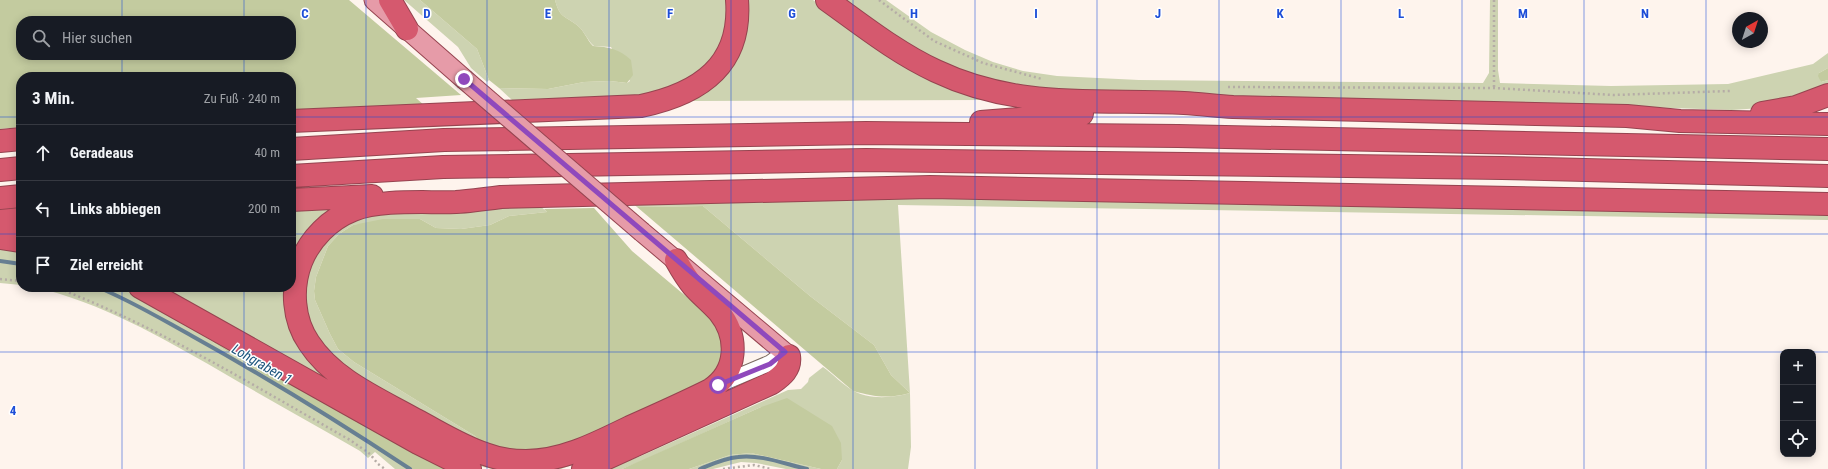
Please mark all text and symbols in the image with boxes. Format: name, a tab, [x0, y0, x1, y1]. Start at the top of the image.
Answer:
text: C	[301, 6, 309, 21]
text: D	[423, 6, 431, 21]
text: E	[545, 6, 552, 21]
text: F	[667, 6, 673, 21]
text: G	[788, 6, 796, 21]
text: H	[910, 6, 918, 21]
text: I	[1034, 6, 1038, 21]
text: J	[1155, 6, 1161, 21]
text: K	[1276, 6, 1284, 21]
text: L	[1398, 6, 1404, 21]
text: M	[1518, 6, 1528, 21]
text: N	[1641, 6, 1649, 21]
north arrow	[1732, 12, 1768, 48]
search box	[16, 16, 296, 60]
icon: search	[30, 27, 52, 49]
text: Hier suchen	[62, 29, 132, 47]
route end	[455, 70, 473, 88]
text: 3 Min.	[32, 88, 75, 108]
text: Zu Fuß · 240 m	[204, 91, 280, 106]
icon: ahead	[32, 142, 54, 164]
text: Geradeaus	[70, 144, 134, 162]
text: 40 m	[254, 145, 280, 160]
icon: left	[32, 198, 54, 220]
text: Links abbiegen	[70, 200, 161, 218]
text: 200 m	[248, 201, 280, 216]
icon: arrive	[32, 254, 54, 276]
text: Ziel erreicht	[70, 256, 143, 274]
water label: Lohgraben 1	[229, 340, 295, 388]
map controls	[1780, 349, 1816, 457]
button: +	[1780, 349, 1816, 385]
route start	[709, 376, 727, 394]
button: −	[1780, 385, 1816, 421]
text: 4	[10, 403, 17, 418]
button: locate	[1780, 421, 1816, 457]

